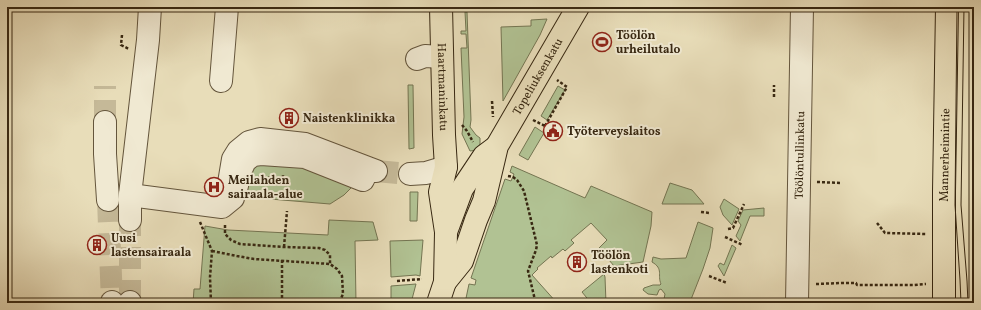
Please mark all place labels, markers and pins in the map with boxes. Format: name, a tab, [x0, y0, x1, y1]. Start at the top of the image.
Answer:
place label: Töölön urheilutalo	[616, 28, 681, 58]
sports icon: Töölön urheilutalo	[591, 31, 613, 53]
building icon: Naistenklinikka	[278, 107, 300, 129]
place label: Naistenklinikka	[303, 111, 396, 127]
public building icon: Työterveyslaitos	[542, 120, 564, 142]
place label: Työterveyslaitos	[567, 124, 661, 140]
place label: Meilahden sairaala-alue	[228, 173, 303, 203]
hospital icon: Meilahden sairaala-alue	[203, 176, 225, 198]
place label: Uusi lastensairaala	[111, 231, 192, 261]
building icon: Uusi lastensairaala	[86, 234, 108, 256]
place label: Töölön lastenkoti	[591, 248, 648, 278]
building icon: Töölön lastenkoti	[566, 251, 588, 273]

